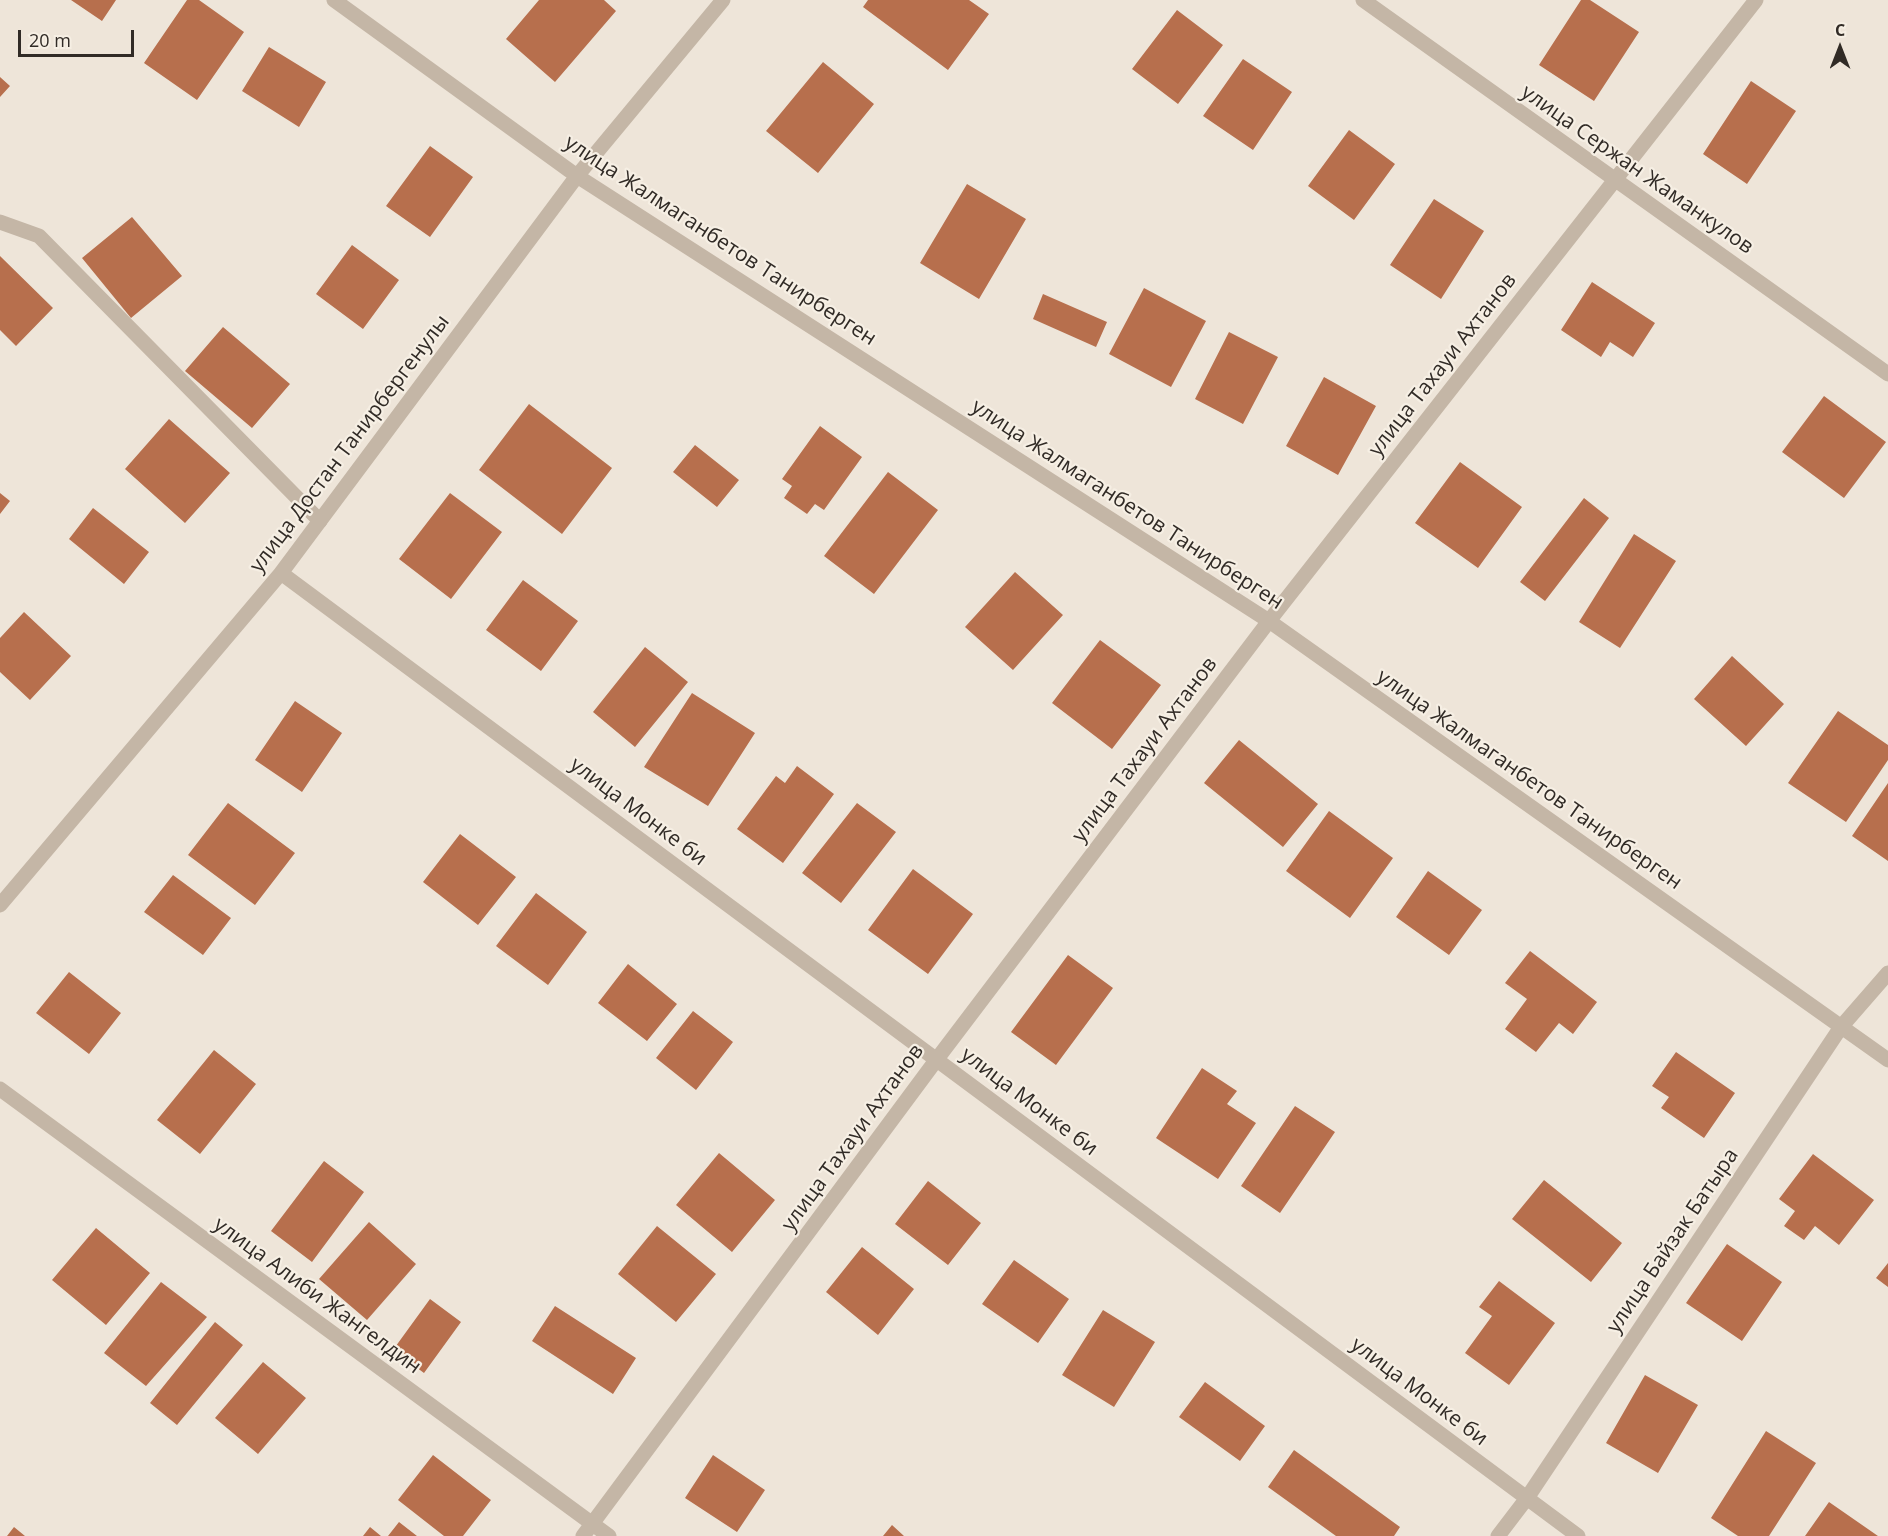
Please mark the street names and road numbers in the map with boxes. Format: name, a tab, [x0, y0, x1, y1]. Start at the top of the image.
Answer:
street label: улица Сержан Жаманкулов	[1516, 80, 1758, 260]
street label: улица Жалмаганбетов Танирберген	[559, 131, 881, 351]
street label: улица Тахауи Ахтанов	[1364, 269, 1522, 461]
street label: улица Достан Танирбергенулы	[245, 310, 455, 578]
street label: улица Жалмаганбетов Танирберген	[966, 395, 1288, 615]
street label: улица Тахауи Ахтанов	[1067, 652, 1223, 848]
street label: улица Жалмаганбетов Танирберген	[1372, 664, 1686, 896]
street label: улица Монке би	[565, 752, 711, 872]
street label: улица Тахауи Ахтанов	[777, 1040, 929, 1236]
street label: улица Монке би	[956, 1042, 1102, 1162]
street label: улица Байзак Батыра	[1602, 1144, 1744, 1338]
street label: улица Алиби Жангелдин	[208, 1212, 426, 1380]
street label: улица Монке би	[1346, 1332, 1492, 1452]

